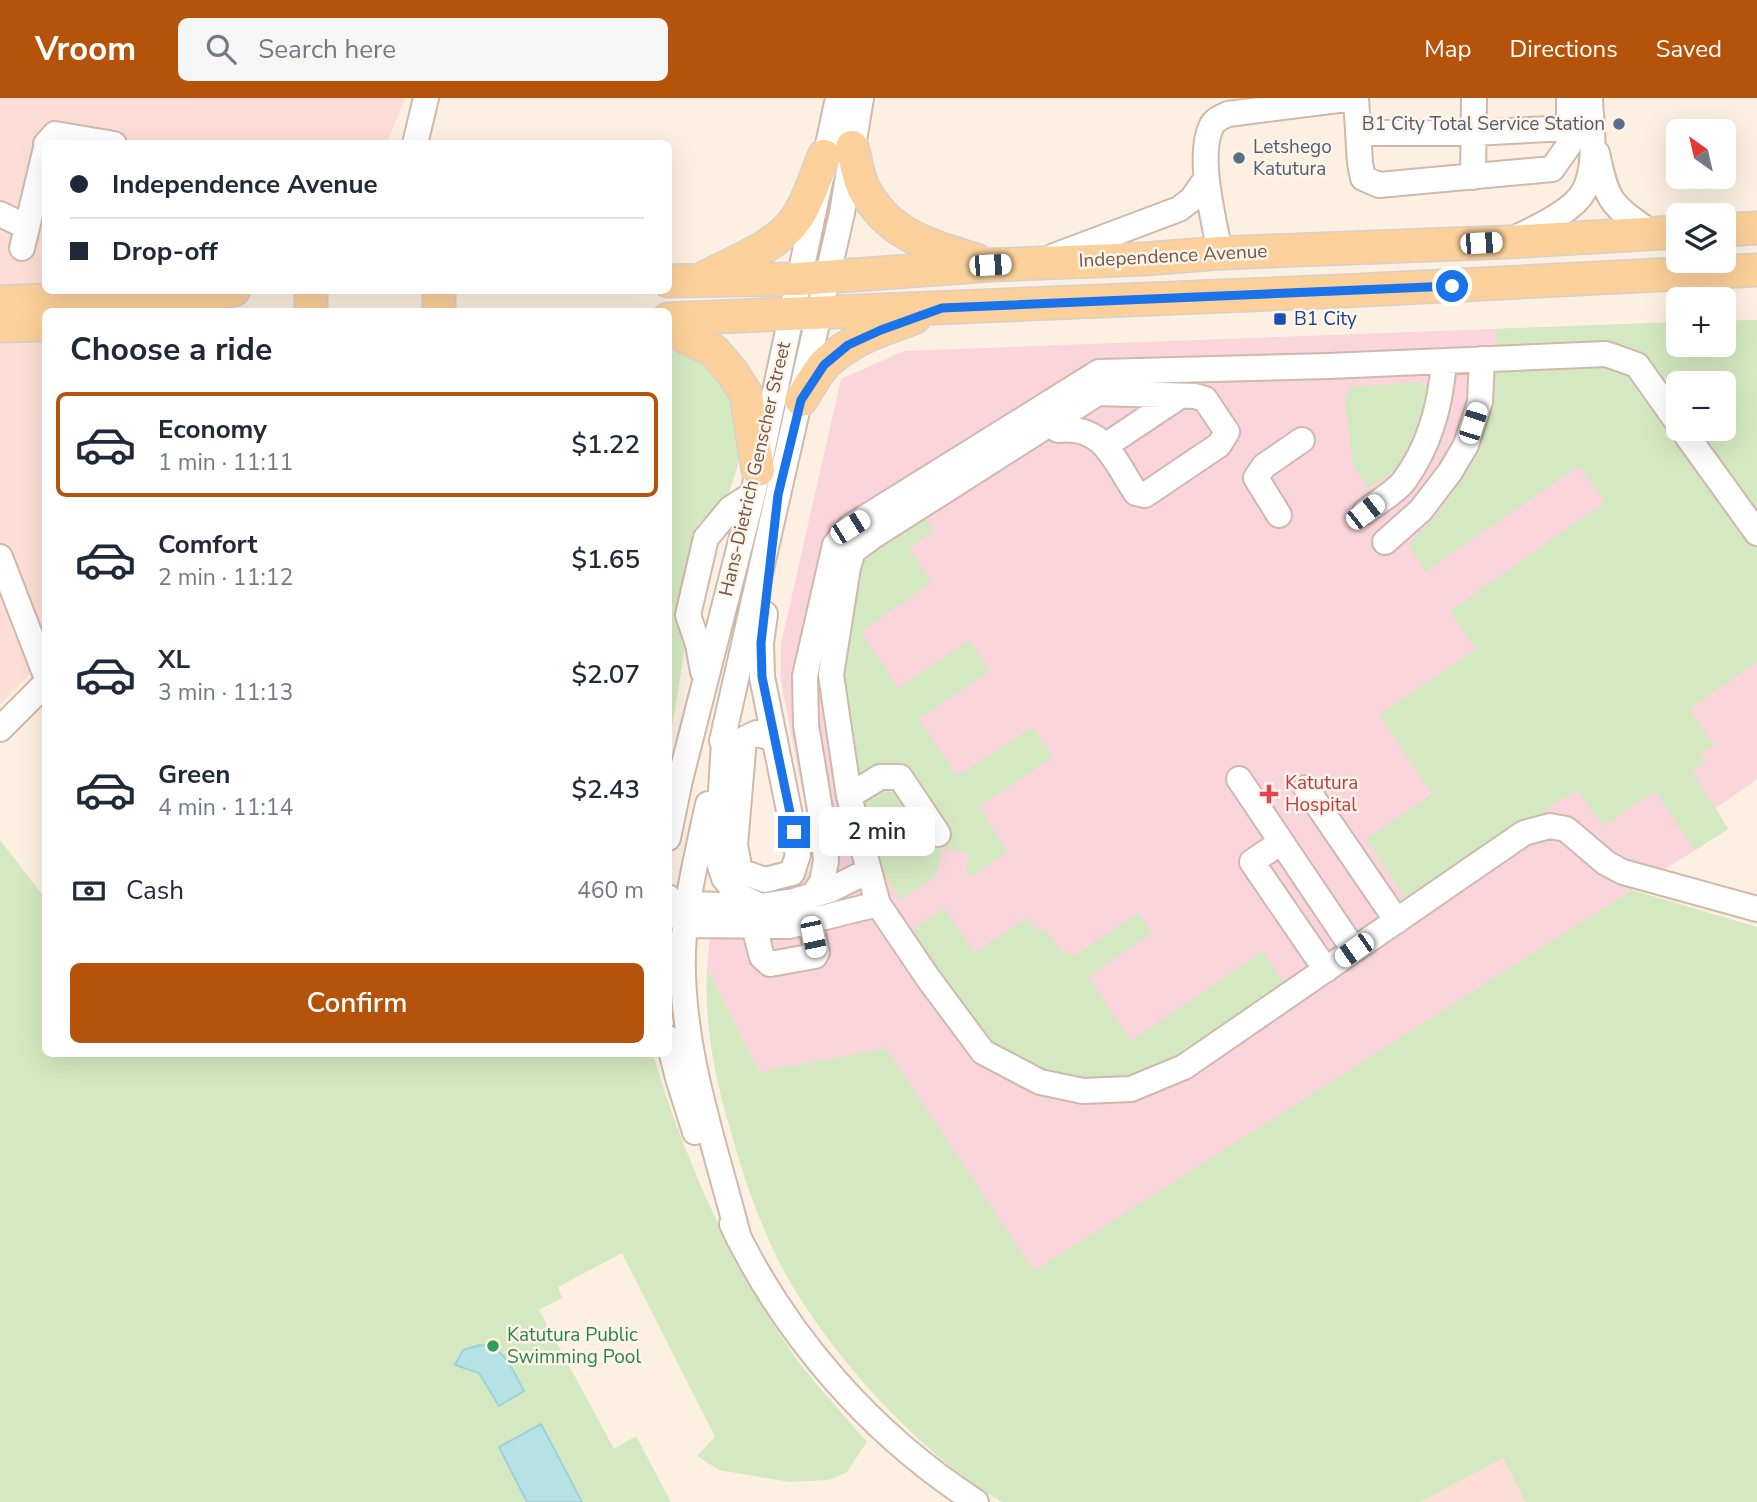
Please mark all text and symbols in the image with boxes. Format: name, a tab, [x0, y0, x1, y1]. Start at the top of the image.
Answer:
search box	[178, 18, 668, 81]
text: Vroom	[35, 27, 136, 72]
icon: search	[202, 30, 240, 68]
text: Search here	[258, 32, 396, 67]
text: Map	[1424, 33, 1471, 65]
text: Directions	[1509, 33, 1618, 65]
text: Saved	[1656, 33, 1722, 65]
place label: B1 City Total Service Station	[1362, 111, 1605, 137]
marker: B1 City Total Service Station	[1611, 116, 1627, 132]
north arrow	[1666, 119, 1736, 189]
map controls	[1666, 119, 1736, 441]
place label: Letshego Katutura	[1253, 134, 1332, 182]
marker: Letshego Katutura	[1231, 150, 1247, 166]
text: Independence Avenue	[112, 167, 378, 202]
button: layers	[1666, 203, 1736, 273]
car	[1460, 231, 1503, 255]
text: Drop-off	[112, 234, 218, 269]
street label: Independence Avenue	[1078, 238, 1268, 274]
car	[969, 253, 1012, 277]
route start	[1436, 270, 1468, 302]
button: +	[1666, 287, 1736, 357]
place label: B1 City	[1294, 306, 1357, 332]
marker: B1 City	[1272, 311, 1288, 327]
text: Choose a ride	[70, 328, 272, 371]
street label: Hans-Dietrich Genscher Street	[713, 339, 797, 599]
button: −	[1666, 371, 1736, 441]
car	[1457, 400, 1490, 446]
text: Economy	[158, 412, 267, 447]
icon: car	[74, 413, 137, 476]
text: $1.22	[571, 427, 640, 462]
text: 1 min · 11:11	[158, 447, 293, 478]
car	[1342, 491, 1389, 533]
car	[827, 507, 874, 547]
text: Comfort	[158, 527, 258, 562]
icon: car	[74, 528, 137, 591]
text: $1.65	[571, 542, 640, 577]
text: 2 min · 11:12	[158, 562, 293, 593]
text: XL	[158, 642, 190, 677]
icon: car	[74, 643, 137, 706]
text: $2.07	[571, 657, 640, 692]
text: 3 min · 11:13	[158, 677, 293, 708]
text: Green	[158, 757, 231, 792]
icon: car	[74, 758, 137, 821]
place label: Katutura Hospital	[1285, 770, 1358, 818]
text: $2.43	[571, 772, 640, 807]
marker: Katutura Hospital	[1259, 784, 1279, 804]
text: 4 min · 11:14	[158, 792, 293, 823]
callout: 2 min	[818, 808, 934, 856]
route end	[778, 816, 810, 848]
text: 2 min	[848, 816, 906, 847]
icon: cash	[70, 872, 108, 910]
text: Cash	[126, 873, 184, 908]
text: 460 m	[577, 875, 644, 906]
car	[799, 914, 828, 960]
car	[1331, 929, 1378, 971]
button: Confirm	[70, 963, 644, 1043]
place label: Katutura Public Swimming Pool	[507, 1322, 641, 1370]
marker: Katutura Public Swimming Pool	[485, 1338, 501, 1354]

